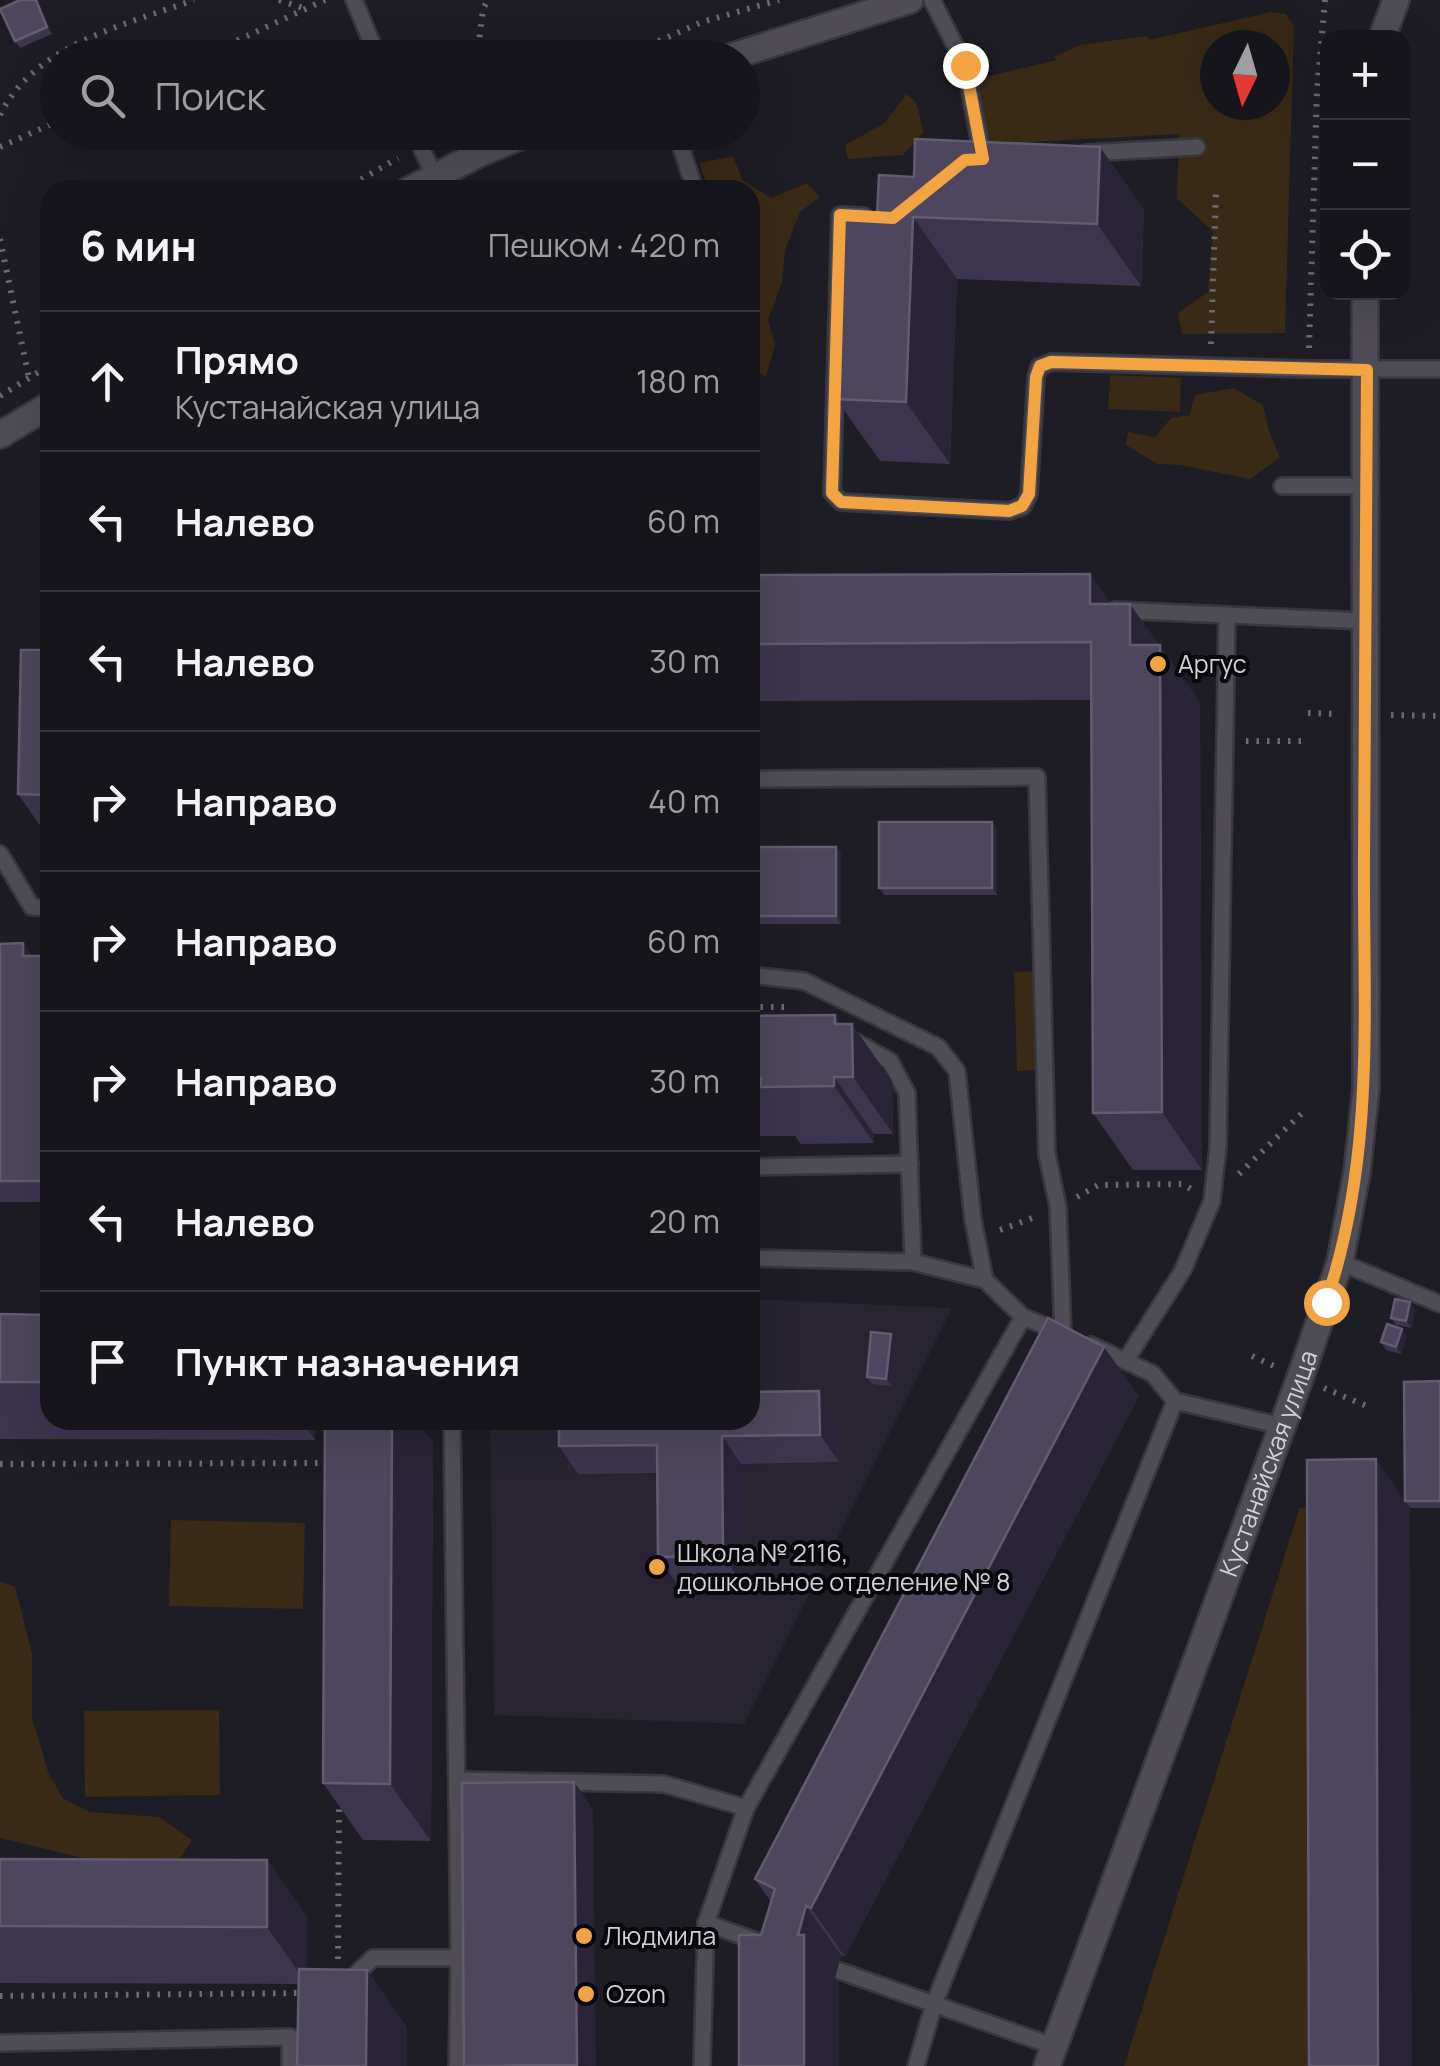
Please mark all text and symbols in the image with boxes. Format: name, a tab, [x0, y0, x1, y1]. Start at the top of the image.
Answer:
north arrow	[1200, 30, 1290, 120]
map controls	[1320, 30, 1410, 300]
button: +	[1320, 30, 1410, 120]
search box	[40, 40, 760, 150]
route end	[943, 43, 989, 89]
icon: search	[75, 68, 130, 123]
text: Поиск	[155, 69, 265, 121]
button: −	[1320, 120, 1410, 210]
button: locate	[1320, 210, 1410, 300]
text: 6 мин	[80, 216, 197, 274]
text: Пешком · 420 m	[488, 223, 720, 267]
text: Прямо	[175, 333, 299, 385]
icon: ahead	[80, 354, 135, 409]
text: 180 m	[636, 359, 720, 403]
text: Кустанайская улица	[175, 385, 480, 429]
icon: left	[80, 494, 135, 549]
text: Налево	[175, 495, 315, 547]
text: 60 m	[647, 499, 720, 543]
icon: left	[80, 634, 135, 689]
text: Налево	[175, 635, 315, 687]
text: 30 m	[649, 639, 720, 683]
place label: Аргус	[1178, 646, 1247, 681]
marker: Аргус	[1147, 653, 1169, 675]
icon: right	[80, 774, 135, 829]
text: Направо	[175, 775, 337, 827]
text: 40 m	[648, 779, 720, 823]
icon: right	[80, 914, 135, 969]
text: Направо	[175, 915, 337, 967]
text: 60 m	[647, 919, 720, 963]
icon: right	[80, 1054, 135, 1109]
text: Направо	[175, 1055, 337, 1107]
text: 30 m	[649, 1059, 720, 1103]
icon: left	[80, 1194, 135, 1249]
text: Налево	[175, 1195, 315, 1247]
text: 20 m	[649, 1199, 720, 1243]
route start	[1304, 1280, 1350, 1326]
icon: arrive	[80, 1334, 135, 1389]
text: Пункт назначения	[175, 1335, 520, 1387]
street label: Кустанайская улица	[1211, 1345, 1325, 1581]
place label: Школа № 2116, дошкольное отделение № 8	[677, 1535, 1010, 1599]
marker: Школа № 2116, дошкольное отделение № 8	[646, 1556, 668, 1578]
place label: Людмила	[604, 1918, 716, 1953]
marker: Людмила	[573, 1925, 595, 1947]
place label: Ozon	[606, 1976, 666, 2011]
marker: Ozon	[575, 1983, 597, 2005]

